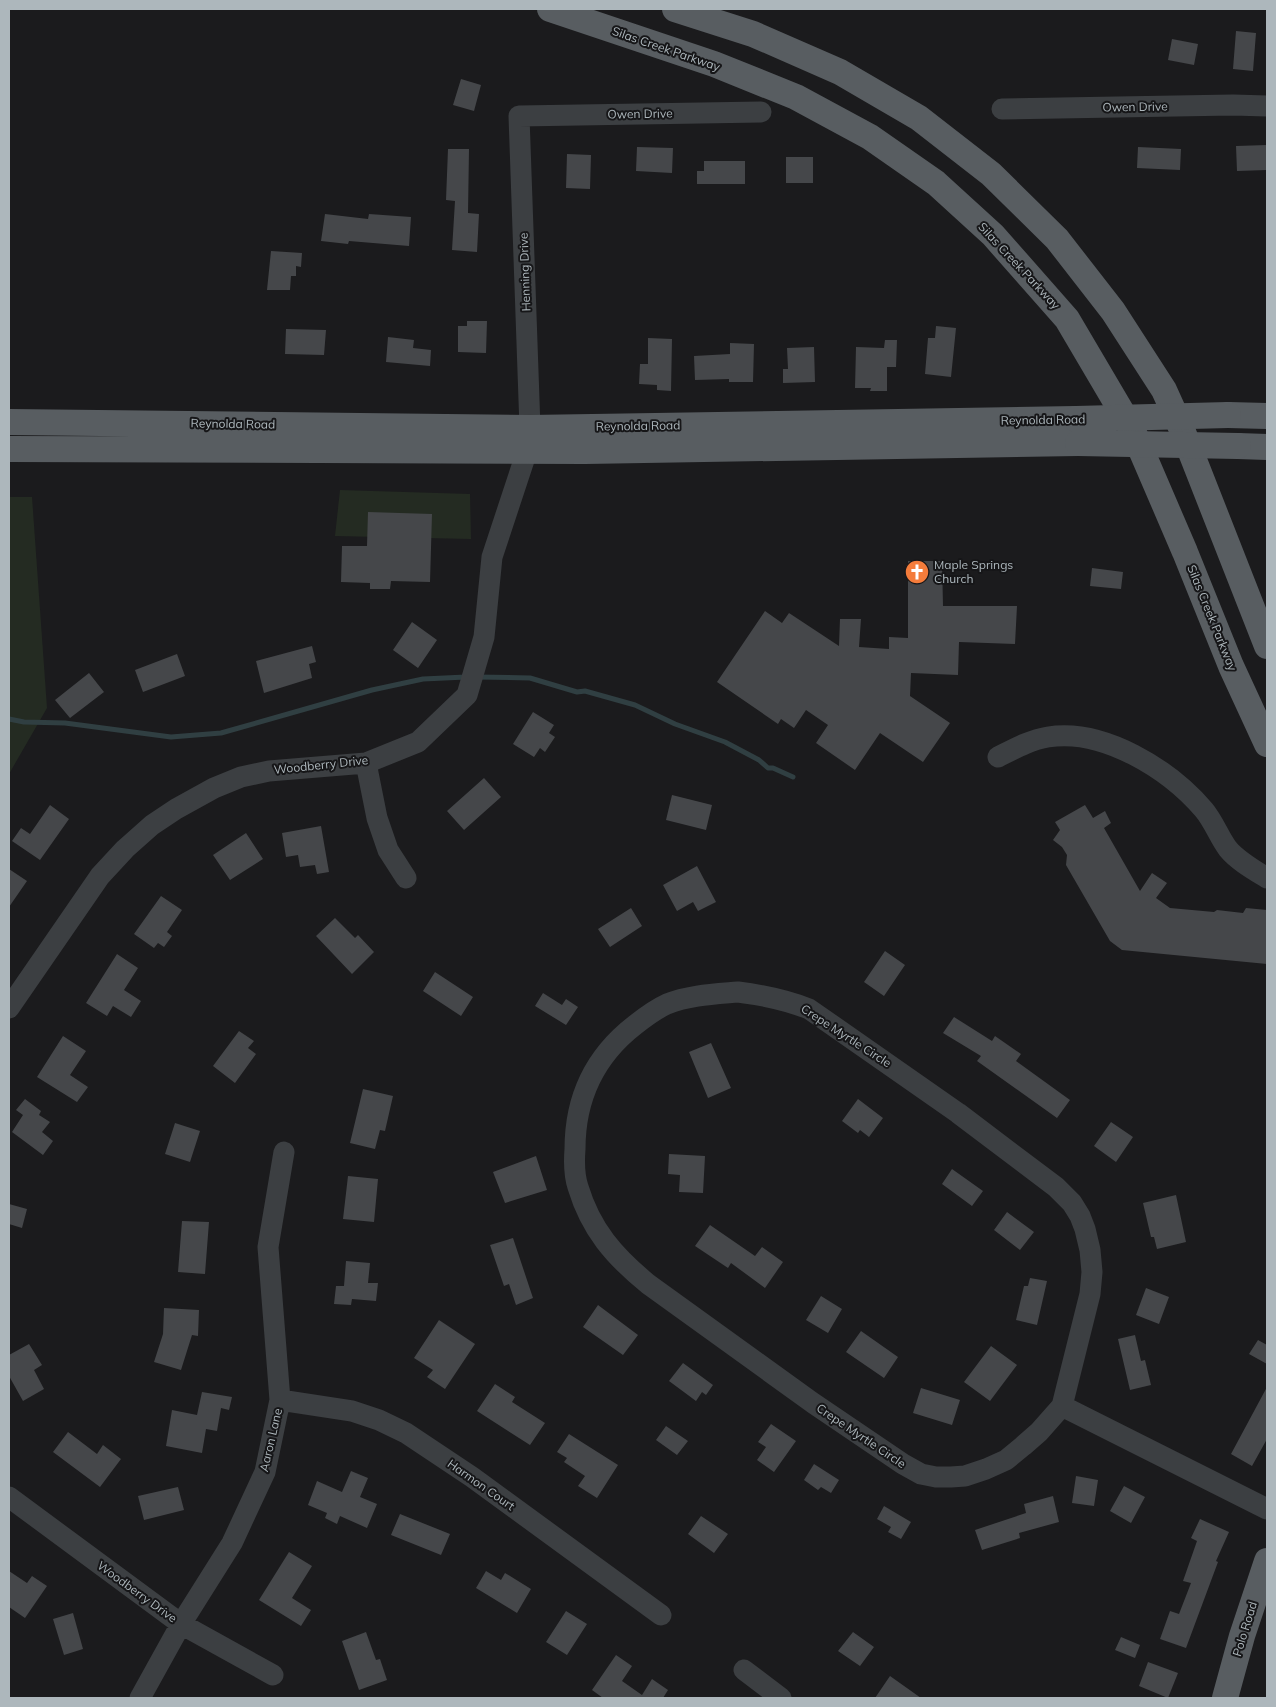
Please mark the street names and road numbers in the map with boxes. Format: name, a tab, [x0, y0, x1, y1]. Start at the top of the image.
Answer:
street label: Silas Creek Parkway	[610, 23, 723, 74]
street label: Owen Drive	[1102, 98, 1168, 115]
street label: Owen Drive	[607, 105, 673, 122]
street label: Silas Creek Parkway	[975, 219, 1064, 313]
street label: Henning Drive	[516, 232, 533, 312]
street label: Reynolda Road	[1001, 411, 1085, 428]
street label: Reynolda Road	[191, 415, 275, 432]
street label: Reynolda Road	[596, 417, 680, 434]
street label: Silas Creek Parkway	[1184, 563, 1241, 674]
street label: Woodberry Drive	[273, 752, 369, 777]
street label: Crepe Myrtle Circle	[798, 1001, 894, 1070]
street label: Crepe Myrtle Circle	[814, 1400, 909, 1471]
street label: Aaron Lane	[256, 1407, 285, 1473]
street label: Harmon Court	[445, 1456, 518, 1513]
street label: Woodberry Drive	[95, 1558, 180, 1626]
street label: Polo Road	[1229, 1600, 1260, 1658]

